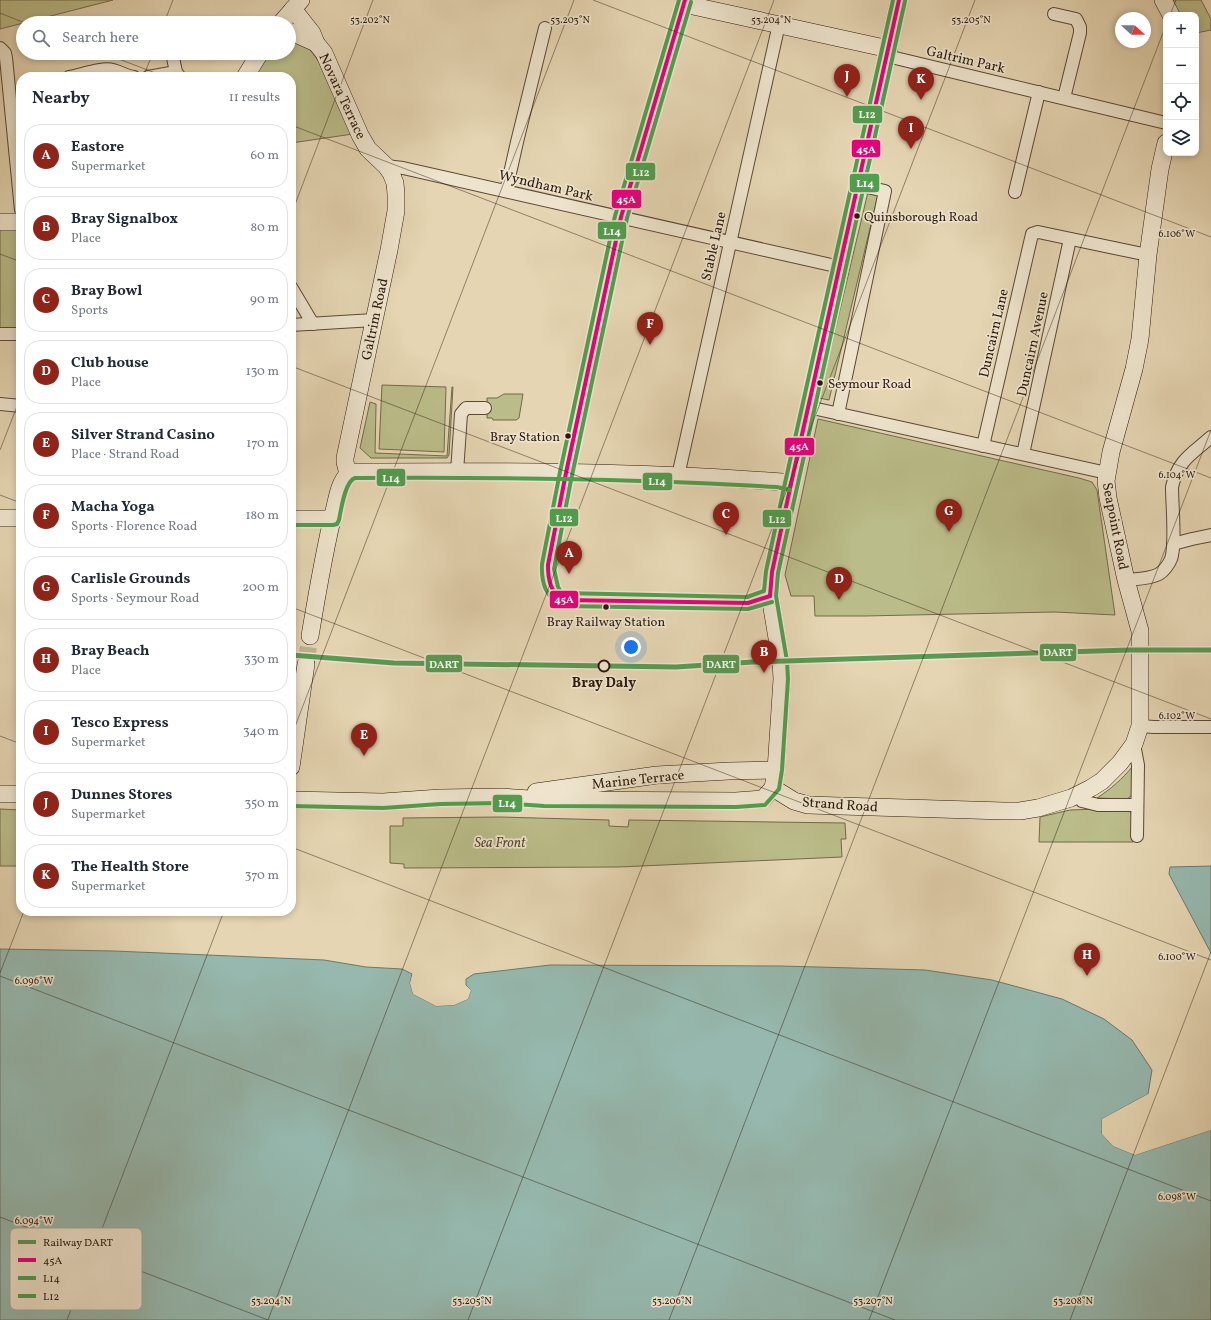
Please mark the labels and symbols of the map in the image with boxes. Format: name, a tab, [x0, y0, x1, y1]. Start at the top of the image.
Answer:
north arrow	[1115, 12, 1151, 48]
text: 53.202°N	[350, 13, 391, 27]
text: 53.203°N	[550, 13, 590, 27]
text: 53.204°N	[751, 13, 792, 27]
text: 53.205°N	[951, 13, 991, 27]
street label: Galtrim Park	[924, 42, 1007, 79]
street label: Novara Terrace	[313, 51, 370, 143]
pin: J	[834, 64, 860, 97]
pin: K	[908, 67, 934, 100]
line badge: L12	[852, 105, 883, 124]
text: L12	[859, 108, 876, 123]
pin: I	[898, 116, 924, 149]
line badge: 45A	[851, 139, 881, 158]
text: 45A	[856, 143, 876, 158]
line badge: L12	[625, 162, 656, 181]
street label: Wyndham Park	[497, 166, 595, 207]
text: L12	[633, 166, 650, 181]
line badge: L14	[849, 173, 880, 193]
text: L14	[856, 177, 874, 192]
line badge: 45A	[611, 189, 642, 209]
text: 45A	[616, 193, 636, 208]
street label: Stable Lane	[697, 209, 732, 283]
place label: Quinsborough Road	[864, 209, 978, 227]
marker: Quinsborough Road	[852, 211, 862, 221]
line badge: L14	[597, 221, 627, 240]
text: L14	[603, 225, 621, 240]
text: 6.106°W	[1159, 227, 1195, 241]
street label: Galtrim Road	[358, 277, 393, 362]
street label: Duncairn Lane	[975, 287, 1014, 380]
street label: Duncairn Avenue	[1013, 290, 1054, 398]
pin: F	[637, 312, 663, 345]
place label: Seymour Road	[828, 376, 911, 394]
marker: Seymour Road	[815, 378, 825, 388]
place label: Bray Station	[490, 429, 560, 447]
marker: Bray Station	[563, 431, 573, 441]
line badge: 45A	[784, 437, 815, 456]
text: 45A	[789, 440, 809, 455]
line badge: L14	[376, 468, 406, 487]
text: 6.104°W	[1159, 468, 1196, 482]
text: L14	[382, 472, 400, 487]
line badge: L14	[642, 472, 673, 491]
text: L14	[648, 475, 666, 490]
street label: Seapoint Road	[1097, 481, 1132, 572]
pin: G	[936, 499, 962, 532]
pin: C	[713, 502, 739, 535]
line badge: L12	[549, 508, 579, 527]
line badge: L12	[762, 509, 792, 528]
text: L12	[556, 512, 573, 527]
text: L12	[769, 513, 786, 528]
pin: A	[556, 541, 582, 574]
pin: D	[826, 567, 852, 600]
line badge: 45A	[549, 590, 579, 609]
text: 45A	[554, 593, 574, 608]
marker: Bray Railway Station	[601, 602, 611, 612]
place label: Bray Railway Station	[547, 614, 666, 632]
your location	[621, 637, 641, 657]
pin: B	[751, 640, 777, 673]
line badge: DART	[1039, 643, 1077, 662]
text: DART	[1043, 646, 1073, 661]
line badge: DART	[425, 654, 463, 673]
line badge: DART	[702, 654, 740, 674]
text: DART	[429, 658, 459, 673]
text: DART	[706, 658, 736, 673]
marker: Bray Daly	[597, 659, 611, 673]
place label: Bray Daly	[572, 674, 636, 693]
text: 6.102°W	[1159, 709, 1195, 723]
pin: E	[351, 723, 377, 756]
street label: Marine Terrace	[591, 766, 686, 795]
street label: Strand Road	[801, 793, 879, 818]
line badge: L14	[492, 794, 523, 813]
text: L14	[498, 797, 516, 812]
park label: Sea Front	[475, 834, 526, 853]
pin: H	[1074, 943, 1100, 976]
text: 6.100°W	[1158, 950, 1196, 964]
text: 6.096°W	[15, 974, 53, 988]
text: 6.098°W	[1158, 1190, 1196, 1204]
text: 6.094°W	[15, 1214, 53, 1228]
legend	[10, 1228, 142, 1310]
text: Railway DART	[43, 1236, 113, 1251]
text: 45A	[43, 1254, 63, 1269]
text: L14	[43, 1272, 60, 1287]
text: L12	[43, 1290, 59, 1305]
text: 53.204°N	[251, 1294, 292, 1308]
text: 53.205°N	[452, 1294, 492, 1308]
text: 53.206°N	[652, 1294, 693, 1308]
text: 53.207°N	[853, 1294, 893, 1308]
text: 53.208°N	[1053, 1294, 1093, 1308]

